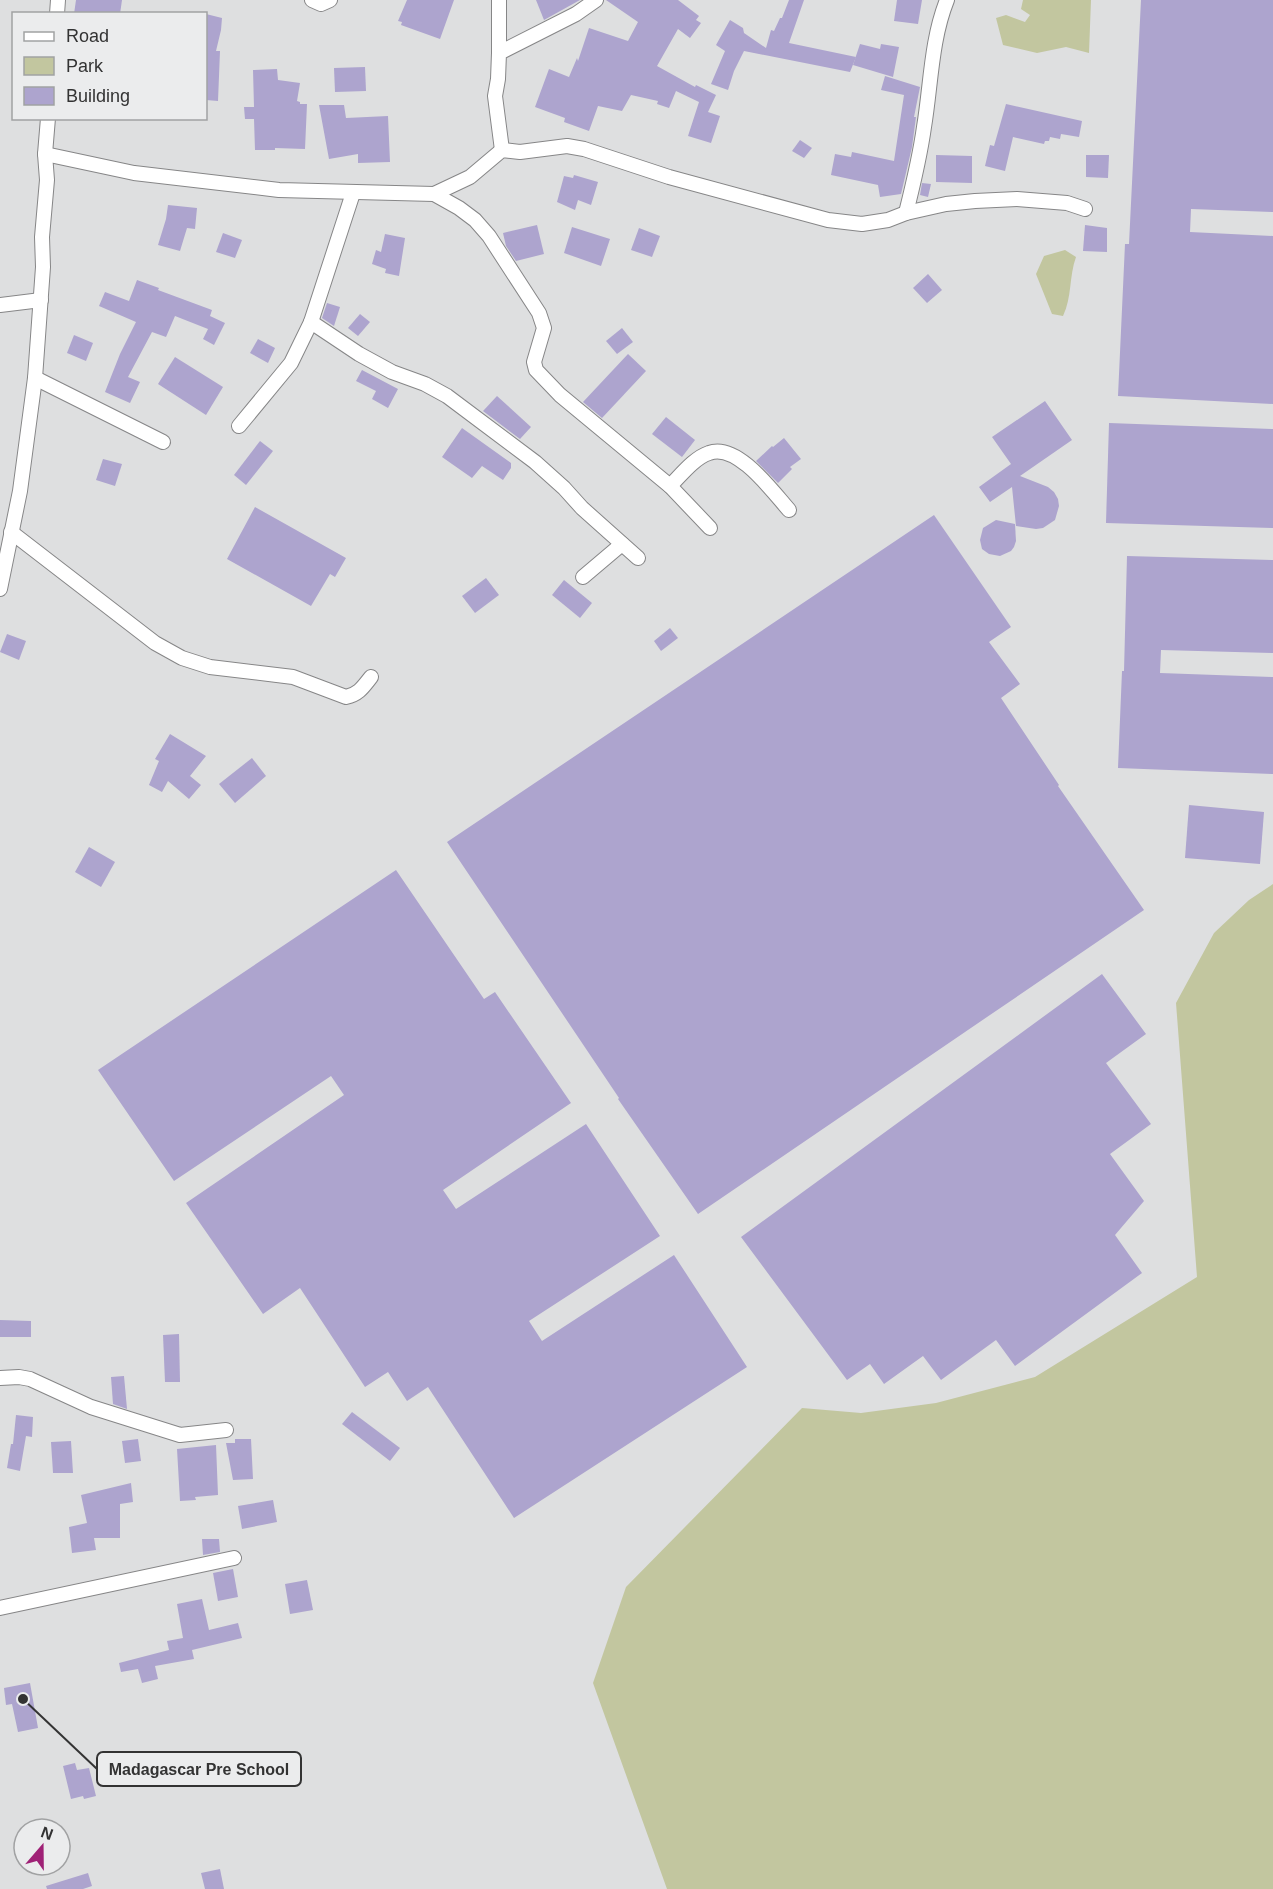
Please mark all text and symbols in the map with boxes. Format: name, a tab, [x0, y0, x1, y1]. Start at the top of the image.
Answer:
legend	[12, 12, 207, 120]
text: Road	[66, 26, 109, 46]
text: Park	[66, 56, 104, 76]
text: Building	[66, 86, 130, 106]
callout: Madagascar Pre School	[97, 1752, 301, 1786]
text: Madagascar Pre School	[109, 1761, 289, 1778]
north arrow	[12, 1817, 72, 1877]
text: N	[39, 1823, 55, 1843]

